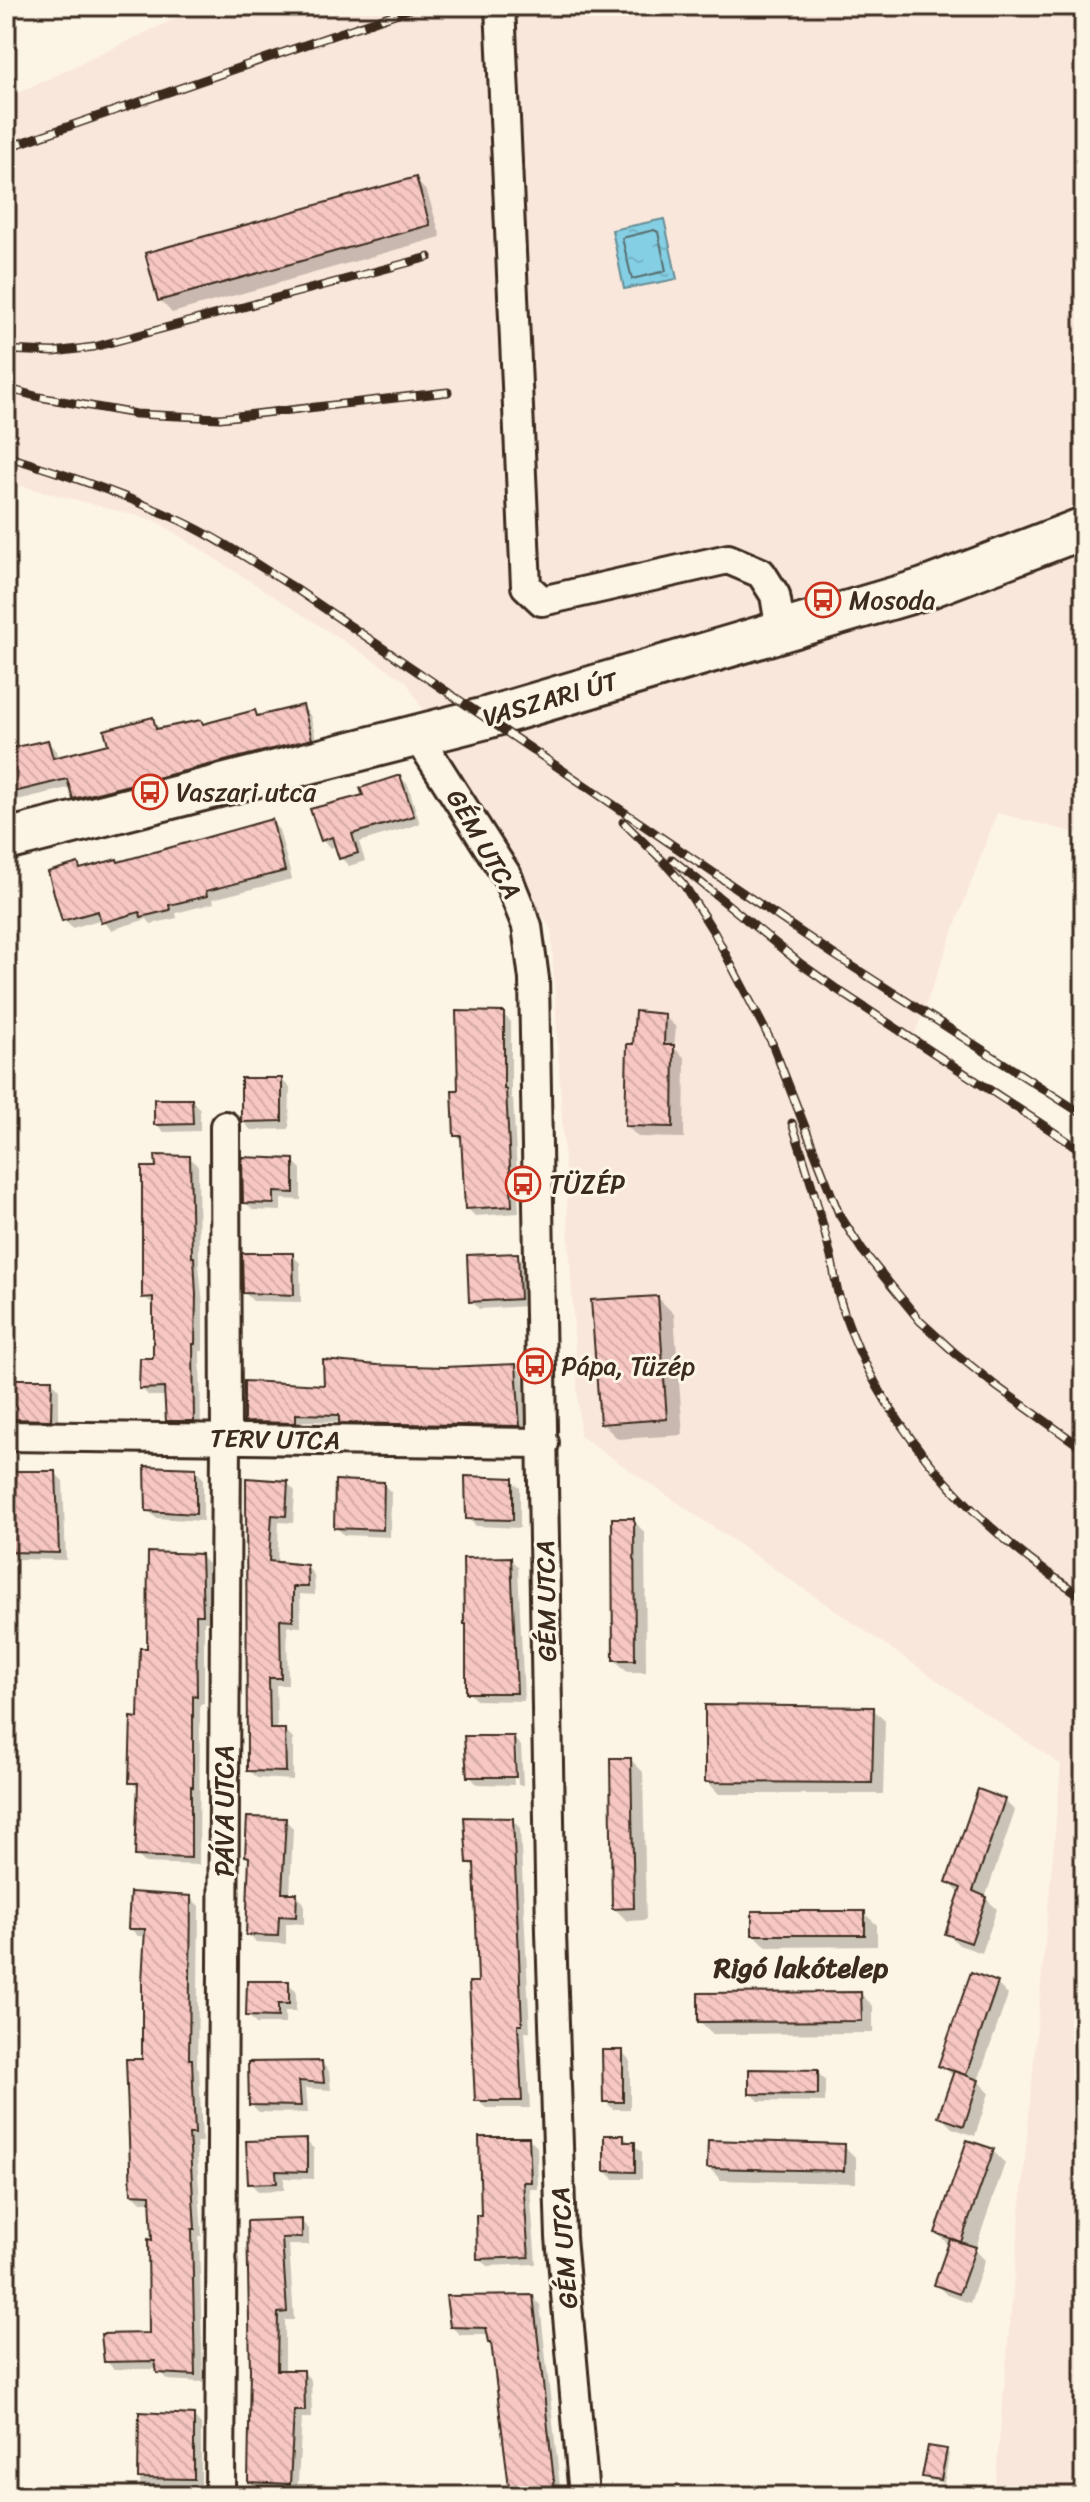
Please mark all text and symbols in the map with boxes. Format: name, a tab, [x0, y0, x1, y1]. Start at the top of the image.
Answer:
place label: Mosoda	[849, 577, 935, 623]
bus stop icon: Mosoda	[804, 581, 842, 619]
street label: VASZARI ÚT	[477, 657, 625, 740]
place label: Vaszari utca	[176, 769, 317, 815]
bus stop icon: Vaszari utca	[131, 773, 169, 811]
street label: GÉM UTCA	[434, 780, 534, 908]
place label: TÜZÉP	[549, 1161, 625, 1207]
bus stop icon: TÜZÉP	[504, 1165, 542, 1203]
place label: Pápa, Tüzép	[561, 1343, 695, 1389]
bus stop icon: Pápa, Tüzép	[516, 1347, 554, 1385]
street label: TERV UTCA	[210, 1415, 340, 1463]
street label: GÉM UTCA	[522, 1540, 570, 1662]
street label: PÁVA UTCA	[201, 1745, 247, 1877]
district label: Rigó lakótelep	[713, 1943, 888, 1992]
street label: GÉM UTCA	[537, 2186, 591, 2310]

